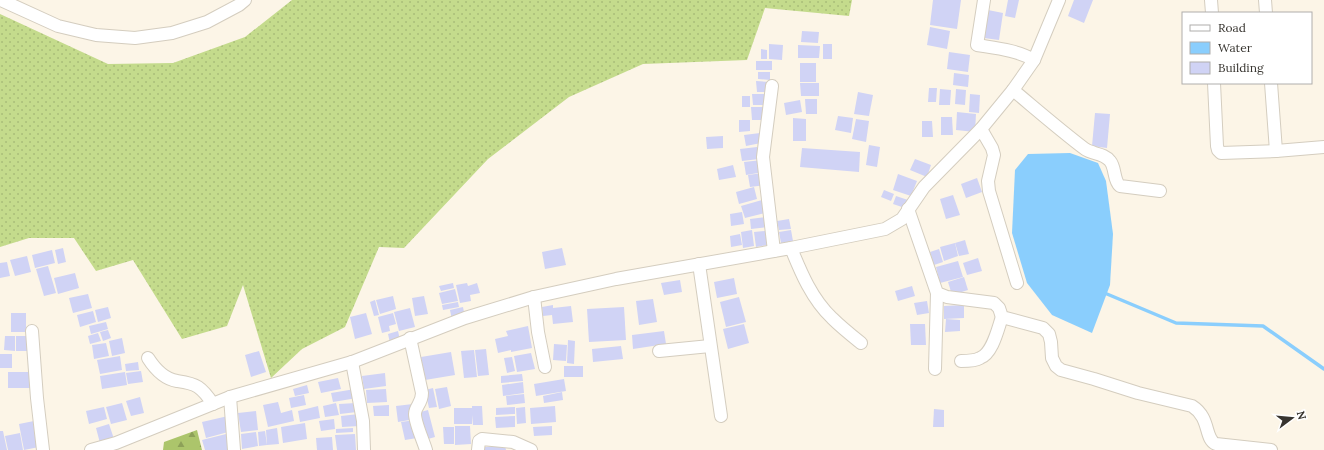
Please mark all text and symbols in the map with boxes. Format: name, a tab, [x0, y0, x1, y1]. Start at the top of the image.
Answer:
legend	[1182, 12, 1312, 84]
text: Road	[1218, 20, 1246, 35]
text: Water	[1218, 40, 1253, 55]
text: Building	[1218, 60, 1264, 75]
north arrow	[1272, 398, 1312, 438]
text: N	[1294, 409, 1310, 422]

